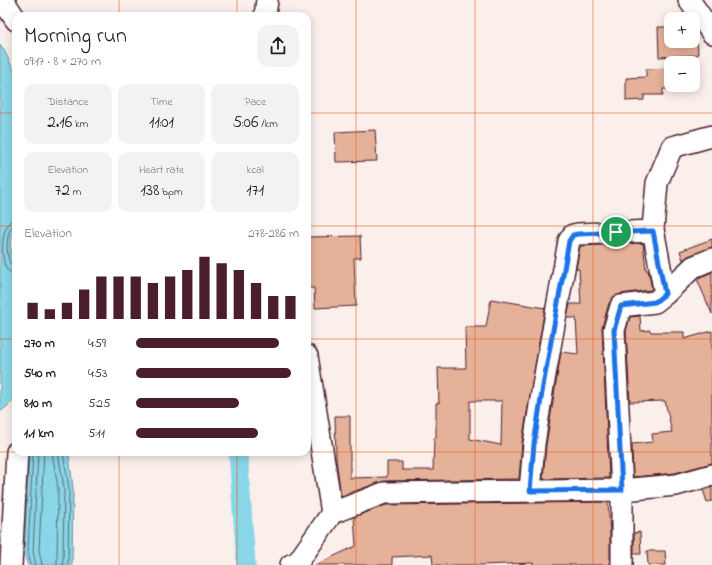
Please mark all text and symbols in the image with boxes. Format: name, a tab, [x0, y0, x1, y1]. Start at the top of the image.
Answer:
map controls	[664, 12, 700, 92]
button: +	[664, 12, 700, 48]
text: Morning run	[24, 21, 127, 53]
button: share	[257, 25, 299, 67]
text: 09:17 · 8 × 270 m	[24, 52, 101, 71]
button: −	[664, 56, 700, 92]
text: Distance	[48, 94, 88, 110]
text: Time	[151, 94, 172, 110]
text: Pace	[244, 94, 266, 110]
text: 2.16	[47, 110, 72, 135]
text: 11:01	[149, 110, 174, 135]
text: 5:06	[232, 110, 258, 135]
text: km	[72, 116, 88, 132]
text: /km	[258, 116, 278, 132]
text: Elevation	[48, 162, 88, 178]
text: Heart rate	[139, 162, 184, 178]
text: kcal	[246, 162, 264, 178]
text: 72	[54, 178, 70, 203]
text: 138	[141, 178, 159, 203]
text: 171	[246, 178, 264, 203]
text: m	[70, 184, 81, 200]
text: bpm	[159, 184, 182, 200]
pin	[599, 215, 633, 249]
icon: arrive	[605, 221, 627, 243]
text: Elevation	[24, 224, 72, 243]
text: 278–286 m	[248, 224, 299, 243]
text: 270 m	[24, 334, 55, 353]
text: 4:59	[88, 334, 106, 353]
text: 540 m	[24, 364, 56, 383]
text: 4:53	[88, 364, 107, 383]
text: 810 m	[24, 394, 52, 413]
text: 5:25	[88, 394, 110, 413]
text: 1.1 km	[24, 424, 54, 443]
text: 5:11	[88, 424, 105, 443]

